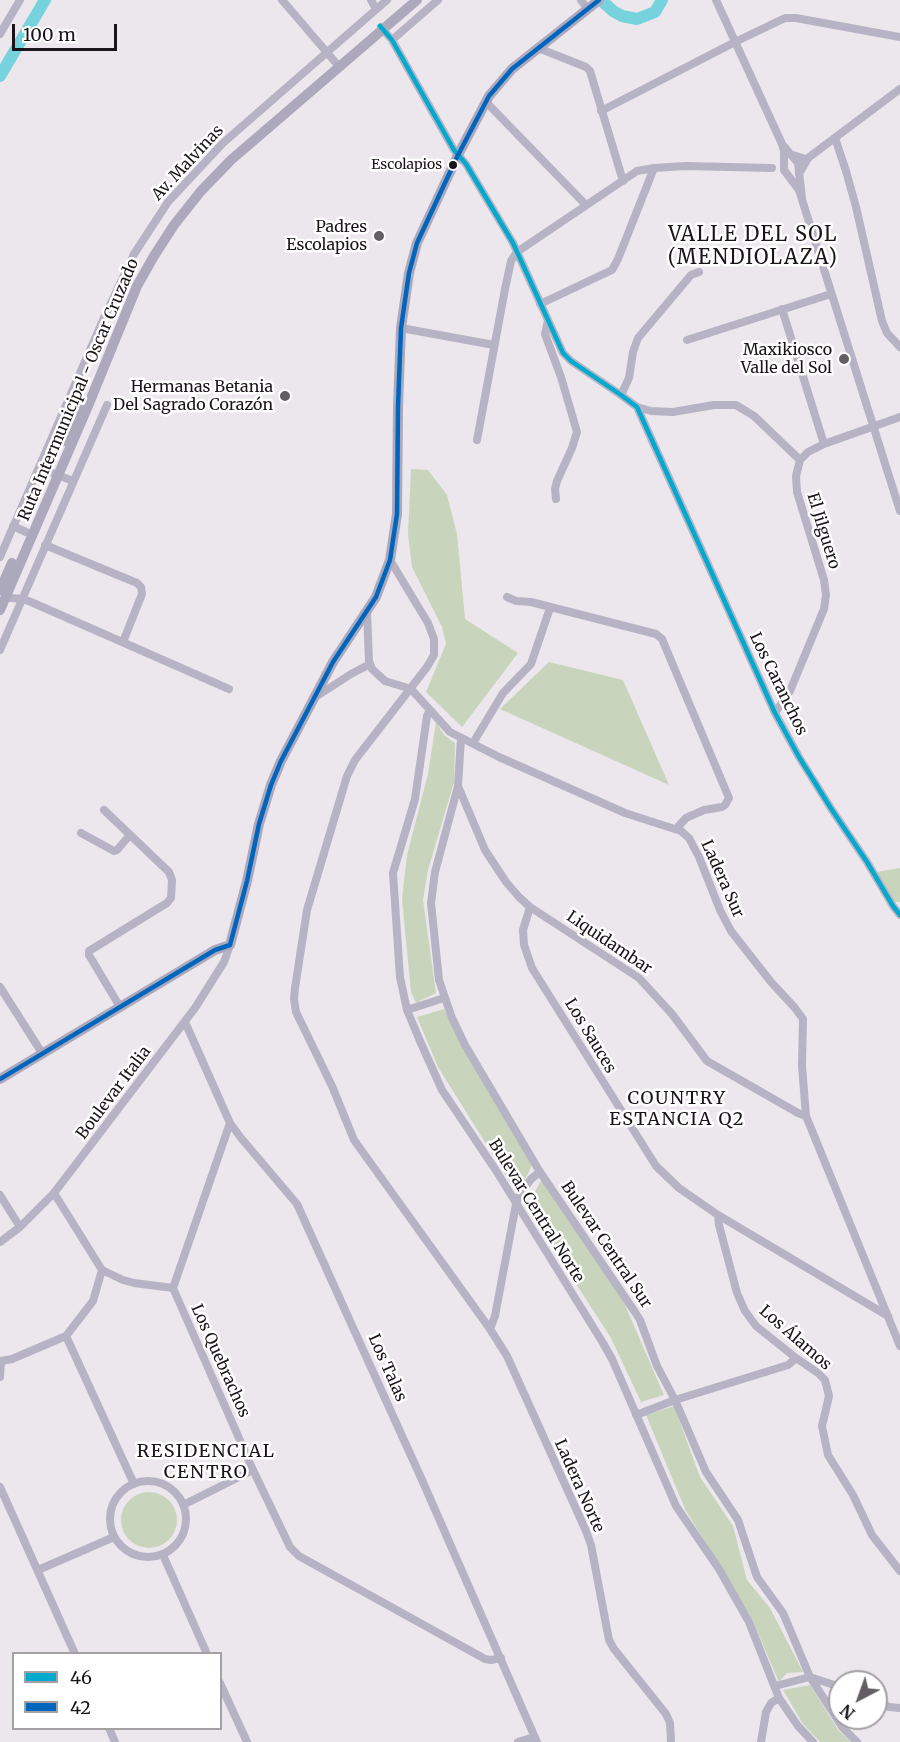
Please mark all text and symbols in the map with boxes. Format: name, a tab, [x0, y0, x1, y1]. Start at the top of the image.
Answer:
scale bar	[15, 12, 120, 50]
text: 100 m	[23, 23, 76, 46]
street label: Av. Malvinas	[148, 121, 228, 205]
place label: Escolapios	[371, 157, 442, 173]
marker: Escolapios	[447, 159, 459, 171]
place label: Padres Escolapios	[286, 217, 367, 255]
district label: VALLE DEL SOL (MENDIOLAZA)	[668, 223, 838, 270]
marker: Padres Escolapios	[372, 229, 386, 243]
street label: Ruta Intermunicipal - Oscar Cruzado	[15, 256, 143, 524]
place label: Maxikiosco Valle del Sol	[741, 340, 832, 378]
marker: Maxikiosco Valle del Sol	[837, 352, 851, 366]
place label: Hermanas Betania Del Sagrado Corazón	[113, 377, 273, 415]
marker: Hermanas Betania Del Sagrado Corazón	[278, 389, 292, 403]
street label: El Jilguero	[802, 491, 844, 571]
street label: Los Caranchos	[745, 629, 811, 739]
street label: Ladera Sur	[696, 837, 748, 921]
street label: Liquidambar	[563, 907, 655, 979]
street label: Los Sauces	[560, 995, 620, 1077]
street label: Boulevar Italia	[73, 1043, 155, 1143]
district label: COUNTRY ESTANCIA Q2	[609, 1088, 745, 1130]
street label: Bulevar Central Norte	[484, 1136, 588, 1286]
street label: Bulevar Central Sur	[556, 1178, 656, 1312]
street label: Los Quebrachos	[186, 1301, 254, 1421]
street label: Los Álamos	[755, 1302, 835, 1374]
street label: Los Talas	[364, 1331, 410, 1405]
street label: Ladera Norte	[550, 1437, 608, 1535]
district label: RESIDENCIAL CENTRO	[137, 1441, 275, 1484]
legend	[12, 1652, 222, 1730]
text: 46	[70, 1666, 92, 1689]
north arrow	[828, 1670, 888, 1730]
text: 42	[70, 1696, 91, 1719]
text: N	[836, 1700, 859, 1724]

